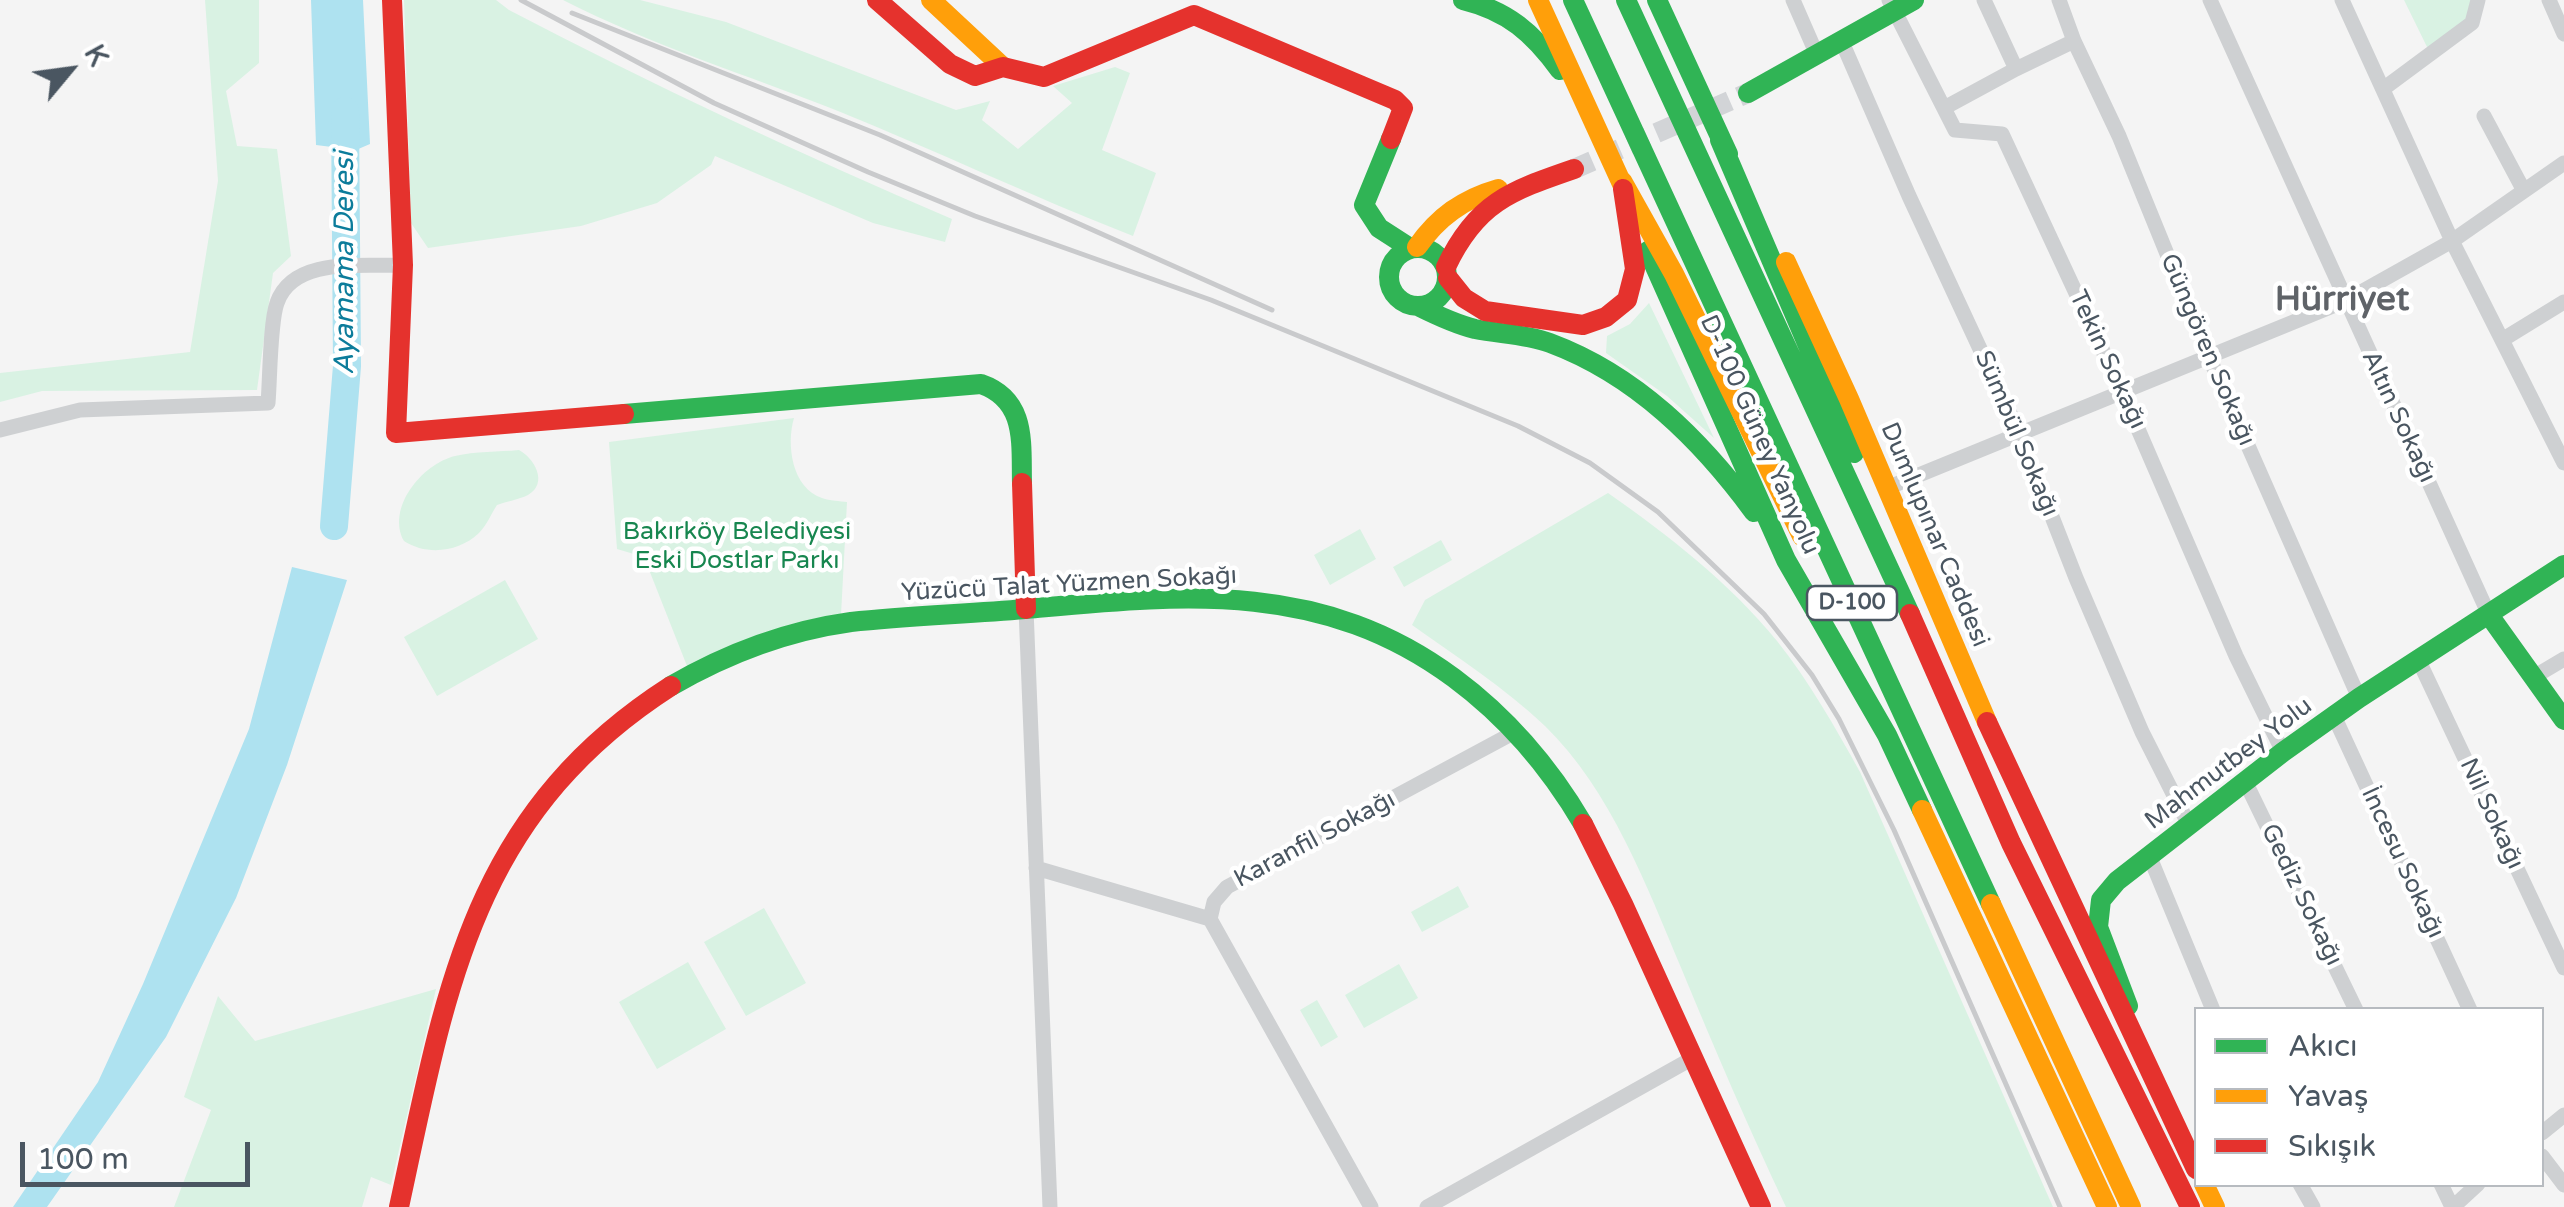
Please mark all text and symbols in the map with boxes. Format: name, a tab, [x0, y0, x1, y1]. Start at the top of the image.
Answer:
north arrow	[20, 20, 120, 120]
text: K	[77, 39, 116, 72]
water label: Ayamama Deresi	[329, 151, 363, 375]
street label: Güngören Sokağı	[2153, 250, 2261, 450]
district label: Hürriyet	[2275, 280, 2409, 322]
street label: Tekin Sokağı	[2062, 286, 2152, 434]
street label: D-100 Güney Yanyolu	[1693, 311, 1825, 559]
street label: Altın Sokağı	[2354, 346, 2442, 488]
street label: Sümbül Sokağı	[1968, 347, 2064, 521]
street label: Dumlupınar Caddesi	[1873, 418, 1995, 652]
park label: Bakırköy Belediyesi Eski Dostlar Parkı	[623, 517, 851, 576]
street label: Yüzücü Talat Yüzmen Sokağı	[900, 561, 1238, 609]
road number: D-100	[1807, 586, 1897, 620]
street label: Mahmutbey Yolu	[2140, 691, 2318, 837]
street label: Nil Sokağı	[2452, 754, 2530, 874]
street label: İncesu Sokağı	[2354, 783, 2450, 943]
street label: Karanfil Sokağı	[1229, 785, 1401, 895]
street label: Gediz Sokağı	[2254, 819, 2348, 971]
legend	[2194, 1007, 2544, 1187]
text: Akıcı	[2288, 1028, 2357, 1065]
text: Yavaş	[2288, 1078, 2368, 1115]
scale bar	[25, 1122, 255, 1184]
text: Sıkışık	[2288, 1128, 2376, 1165]
text: 100 m	[37, 1141, 129, 1178]

